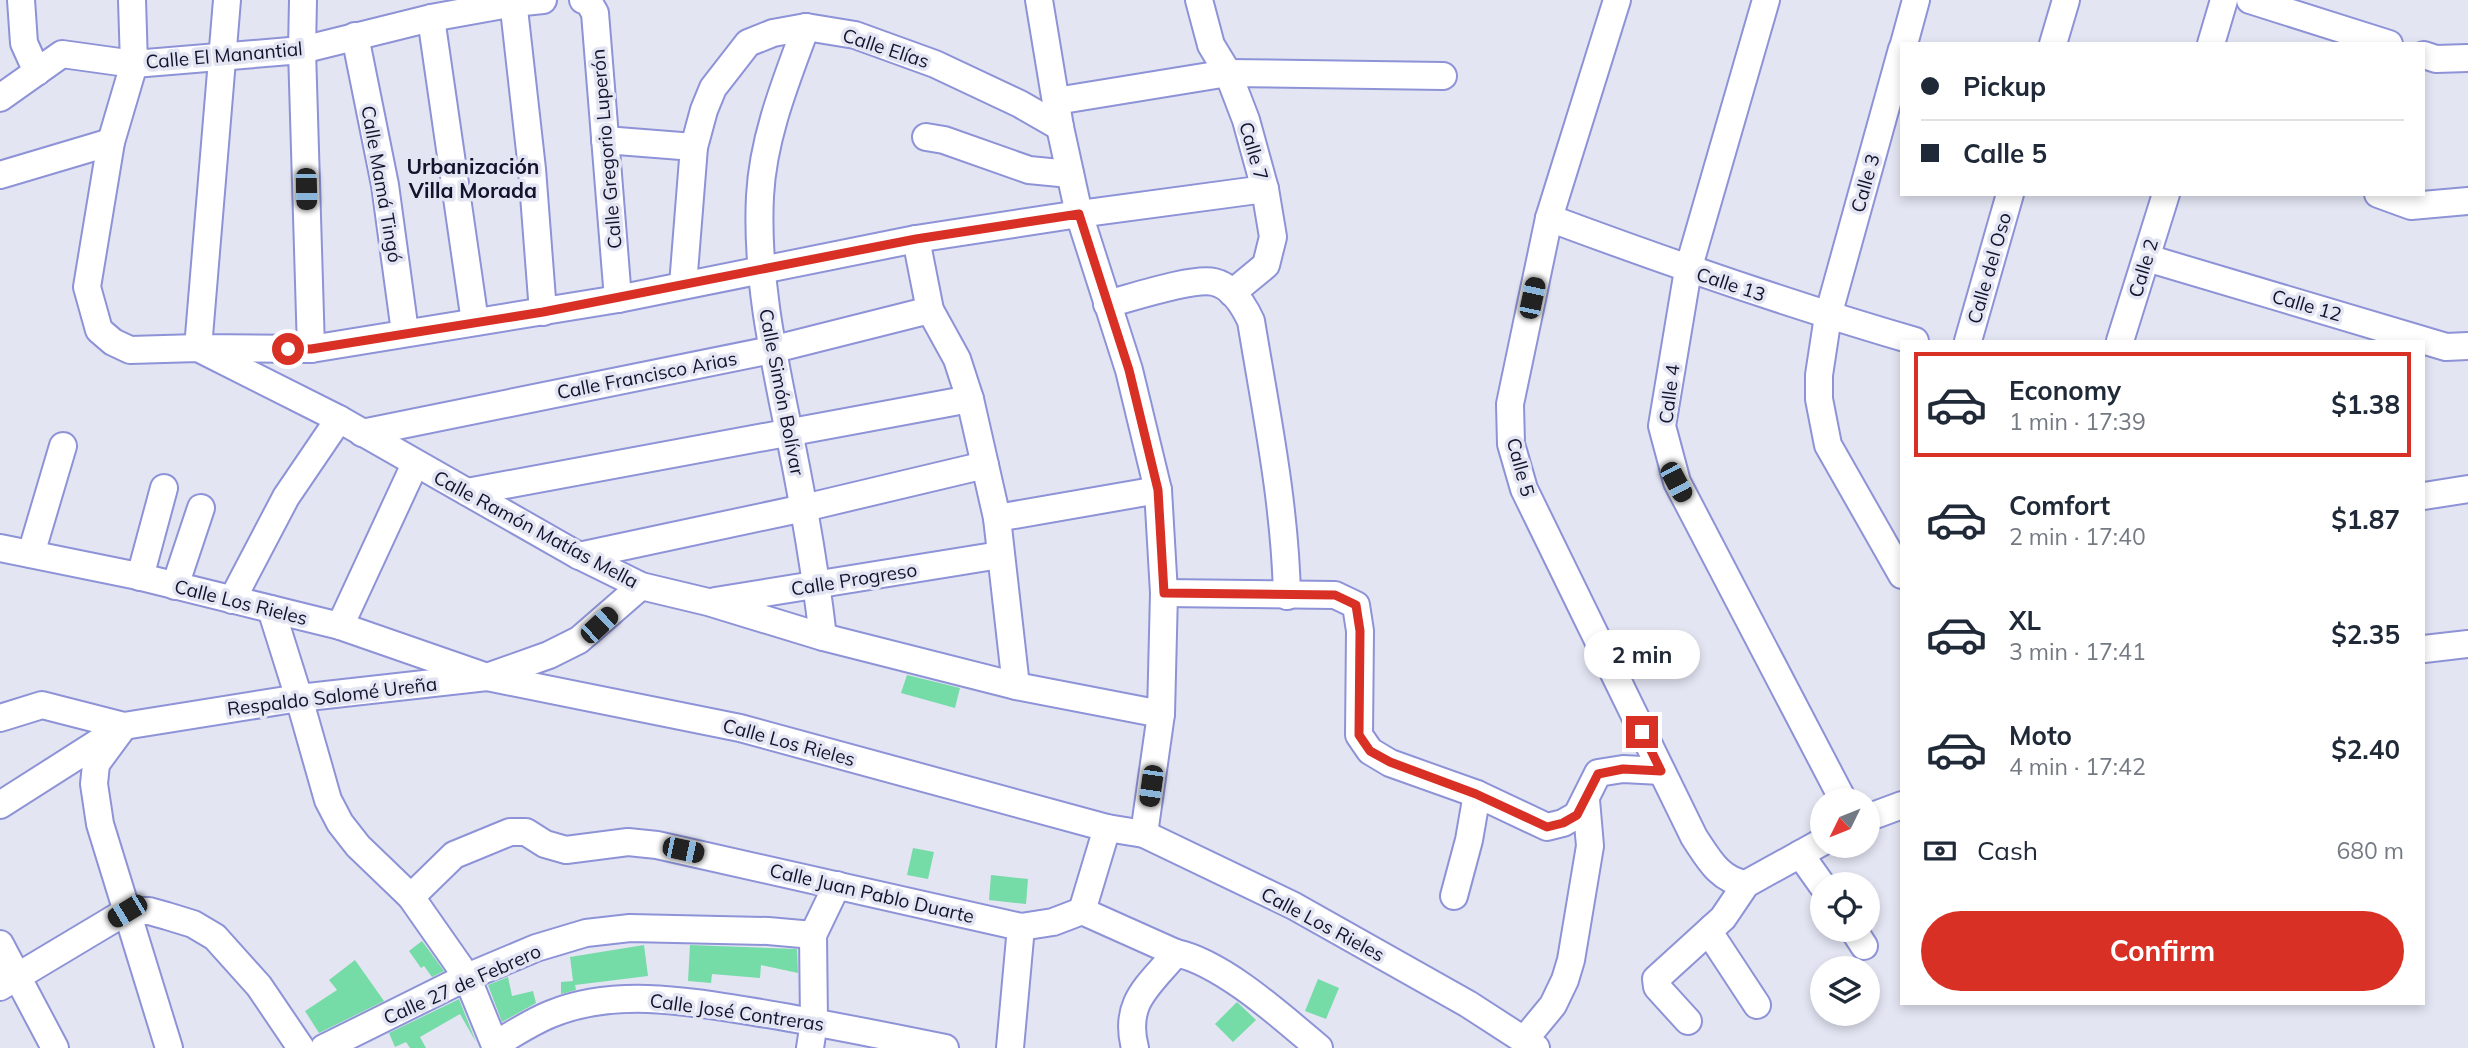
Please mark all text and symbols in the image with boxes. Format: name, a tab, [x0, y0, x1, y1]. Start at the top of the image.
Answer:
street label: Calle Elías	[840, 23, 932, 73]
street label: Calle El Manantial	[144, 36, 304, 74]
street label: Calle Gregorio Luperón	[585, 48, 627, 250]
text: Pickup	[1963, 70, 2046, 103]
street label: Calle Mamá Tingó	[356, 104, 408, 264]
street label: Calle 7	[1234, 119, 1274, 183]
text: Calle 5	[1963, 137, 2047, 170]
street label: Calle 3	[1845, 151, 1885, 215]
district label: Urbanización Villa Morada	[406, 153, 540, 203]
car	[296, 168, 317, 210]
street label: Calle del Oso	[1962, 210, 2016, 326]
street label: Calle 2	[2123, 236, 2163, 300]
street label: Calle 13	[1693, 262, 1769, 306]
car	[1518, 275, 1547, 321]
street label: Calle 12	[2269, 284, 2345, 326]
street label: Calle Simón Bolívar	[754, 307, 810, 478]
route start	[272, 333, 304, 365]
street label: Calle Francisco Arias	[555, 346, 739, 404]
street label: Calle 4	[1653, 363, 1685, 425]
icon: car	[1925, 373, 1988, 436]
text: Economy	[2009, 374, 2121, 407]
text: $1.38	[2331, 388, 2400, 421]
text: 1 min · 17:39	[2009, 407, 2146, 436]
street label: Calle 5	[1502, 435, 1540, 499]
car	[1657, 459, 1696, 505]
street label: Calle Ramón Matías Mella	[430, 465, 642, 593]
icon: car	[1925, 488, 1988, 551]
text: Comfort	[2009, 489, 2110, 522]
text: $1.87	[2331, 503, 2400, 536]
text: 2 min · 17:40	[2009, 522, 2146, 551]
street label: Calle Progreso	[789, 557, 919, 601]
street label: Calle Los Rieles	[172, 574, 310, 630]
car	[577, 603, 622, 647]
icon: car	[1925, 603, 1988, 666]
text: XL	[2009, 604, 2041, 637]
text: $2.35	[2331, 618, 2400, 651]
callout: 2 min	[1584, 630, 1700, 680]
text: 3 min · 17:41	[2009, 637, 2146, 666]
text: 2 min	[1612, 640, 1672, 669]
street label: Respaldo Salomé Ureña	[226, 671, 438, 721]
street label: Calle Los Rieles	[720, 713, 858, 771]
route end	[1626, 716, 1658, 748]
icon: car	[1925, 718, 1988, 781]
text: Moto	[2009, 719, 2072, 752]
text: $2.40	[2331, 733, 2400, 766]
text: 4 min · 17:42	[2009, 752, 2146, 781]
car	[1138, 764, 1165, 808]
north arrow	[1810, 788, 1880, 858]
map controls	[1810, 788, 1880, 1026]
icon: cash	[1921, 832, 1959, 870]
text: Cash	[1977, 834, 2038, 867]
car	[661, 835, 706, 865]
text: 680 m	[2336, 836, 2404, 865]
street label: Calle Juan Pablo Duarte	[767, 858, 977, 928]
button: locate	[1810, 872, 1880, 942]
street label: Calle Los Rieles	[1257, 881, 1389, 967]
car	[104, 891, 151, 931]
button: Confirm	[1921, 911, 2404, 991]
street label: Calle 27 de Febrero	[380, 939, 544, 1029]
button: layers	[1810, 956, 1880, 1026]
street label: Calle José Contreras	[648, 988, 826, 1036]

